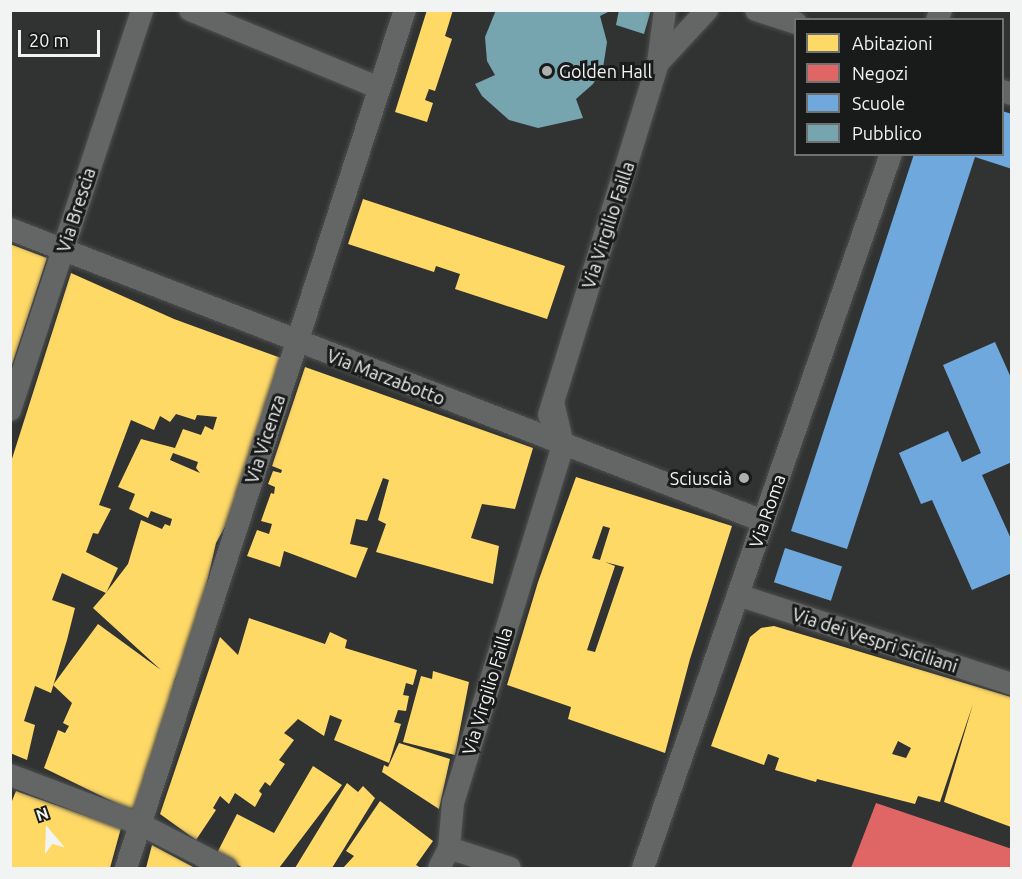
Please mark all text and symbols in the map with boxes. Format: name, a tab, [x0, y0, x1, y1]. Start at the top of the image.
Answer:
scale bar	[21, 18, 104, 56]
legend	[794, 18, 1004, 156]
text: 20 m	[29, 30, 69, 50]
text: Abitazioni	[852, 33, 933, 53]
place label: Golden Hall	[559, 60, 652, 82]
text: Negozi	[852, 63, 908, 83]
marker: Golden Hall	[540, 64, 554, 78]
text: Scuole	[852, 93, 905, 113]
text: Pubblico	[852, 123, 922, 143]
street label: Via Virgilio Failla	[577, 159, 639, 291]
street label: Via Brescia	[52, 165, 100, 255]
street label: Via Marzabotto	[324, 345, 448, 409]
street label: Via Vicenza	[240, 392, 290, 486]
place label: Sciuscià	[670, 467, 732, 489]
marker: Sciuscià	[737, 471, 751, 485]
street label: Via Roma	[744, 471, 790, 551]
street label: Via dei Vespri Siciliani	[790, 603, 960, 677]
street label: Via Virgilio Failla	[457, 624, 517, 758]
north arrow	[18, 801, 78, 861]
text: N	[34, 804, 51, 824]

